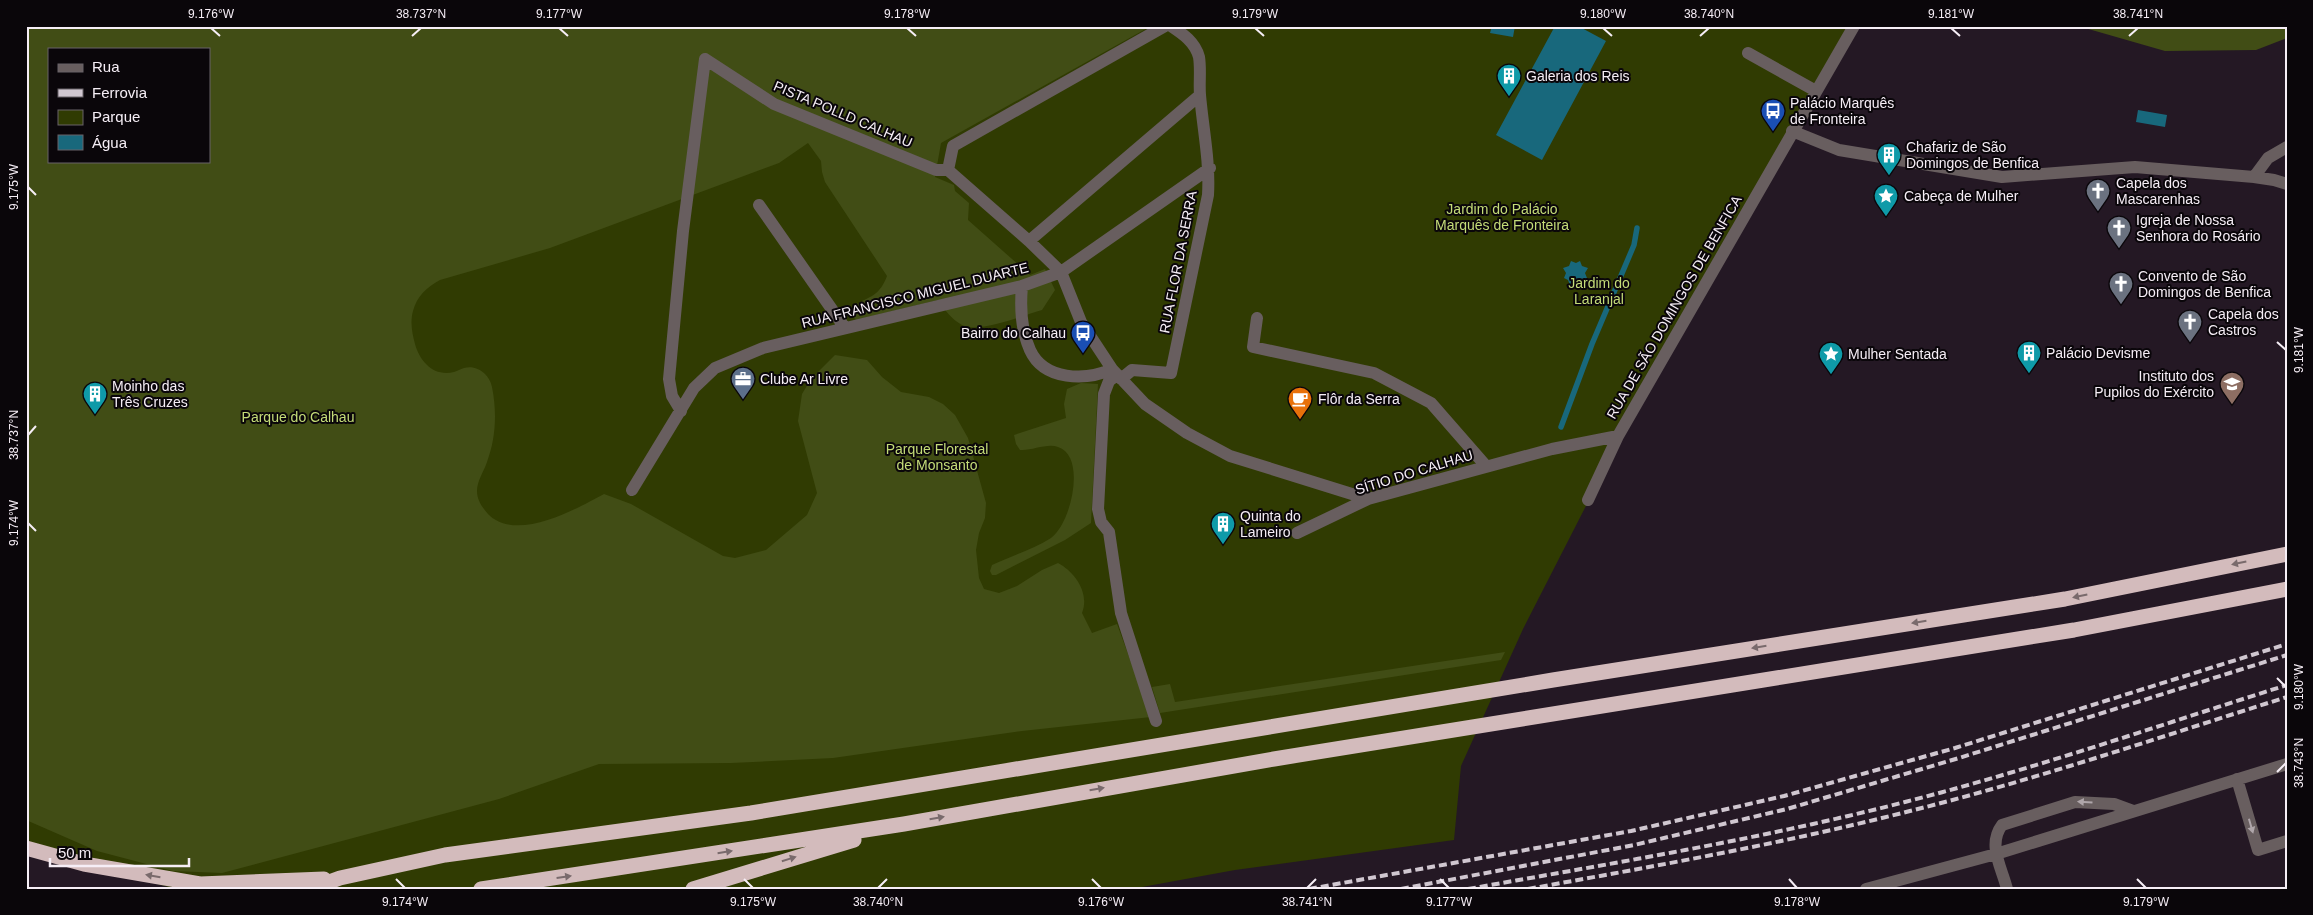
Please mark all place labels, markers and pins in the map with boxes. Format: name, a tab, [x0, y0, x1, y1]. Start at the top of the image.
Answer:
building icon: Galeria dos Reis	[1496, 63, 1522, 97]
place label: Galeria dos Reis	[1526, 68, 1630, 84]
place label: Palácio Marquês de Fronteira	[1790, 95, 1894, 127]
bus stop icon: Palácio Marquês de Fronteira	[1760, 98, 1786, 132]
place label: Chafariz de São Domingos de Benfica	[1906, 139, 2039, 171]
building icon: Chafariz de São Domingos de Benfica	[1876, 142, 1902, 176]
place label: Capela dos Mascarenhas	[2116, 175, 2200, 207]
church icon: Capela dos Mascarenhas	[2085, 178, 2111, 212]
place icon: Cabeça de Mulher	[1873, 183, 1899, 217]
place label: Cabeça de Mulher	[1904, 188, 2019, 204]
place label: Igreja de Nossa Senhora do Rosário	[2136, 212, 2261, 244]
church icon: Igreja de Nossa Senhora do Rosário	[2106, 215, 2132, 249]
place label: Convento de São Domingos de Benfica	[2138, 268, 2271, 300]
church icon: Convento de São Domingos de Benfica	[2108, 271, 2134, 305]
place label: Capela dos Castros	[2208, 306, 2279, 338]
church icon: Capela dos Castros	[2177, 309, 2203, 343]
bus stop icon: Bairro do Calhau	[1070, 320, 1096, 354]
place label: Bairro do Calhau	[961, 325, 1066, 341]
building icon: Palácio Devisme	[2016, 340, 2042, 374]
place icon: Mulher Sentada	[1818, 341, 1844, 375]
place label: Palácio Devisme	[2046, 345, 2150, 361]
place label: Mulher Sentada	[1848, 346, 1947, 362]
office icon: Clube Ar Livre	[730, 366, 756, 400]
place label: Instituto dos Pupilos do Exército	[2094, 368, 2214, 400]
place label: Clube Ar Livre	[760, 371, 848, 387]
school or university icon: Instituto dos Pupilos do Exército	[2219, 371, 2245, 405]
place label: Moinho das Três Cruzes	[112, 378, 188, 410]
building icon: Moinho das Três Cruzes	[82, 381, 108, 415]
cafe icon: Flôr da Serra	[1287, 386, 1313, 420]
place label: Flôr da Serra	[1318, 391, 1400, 407]
place label: Quinta do Lameiro	[1240, 508, 1301, 540]
building icon: Quinta do Lameiro	[1210, 511, 1236, 545]

